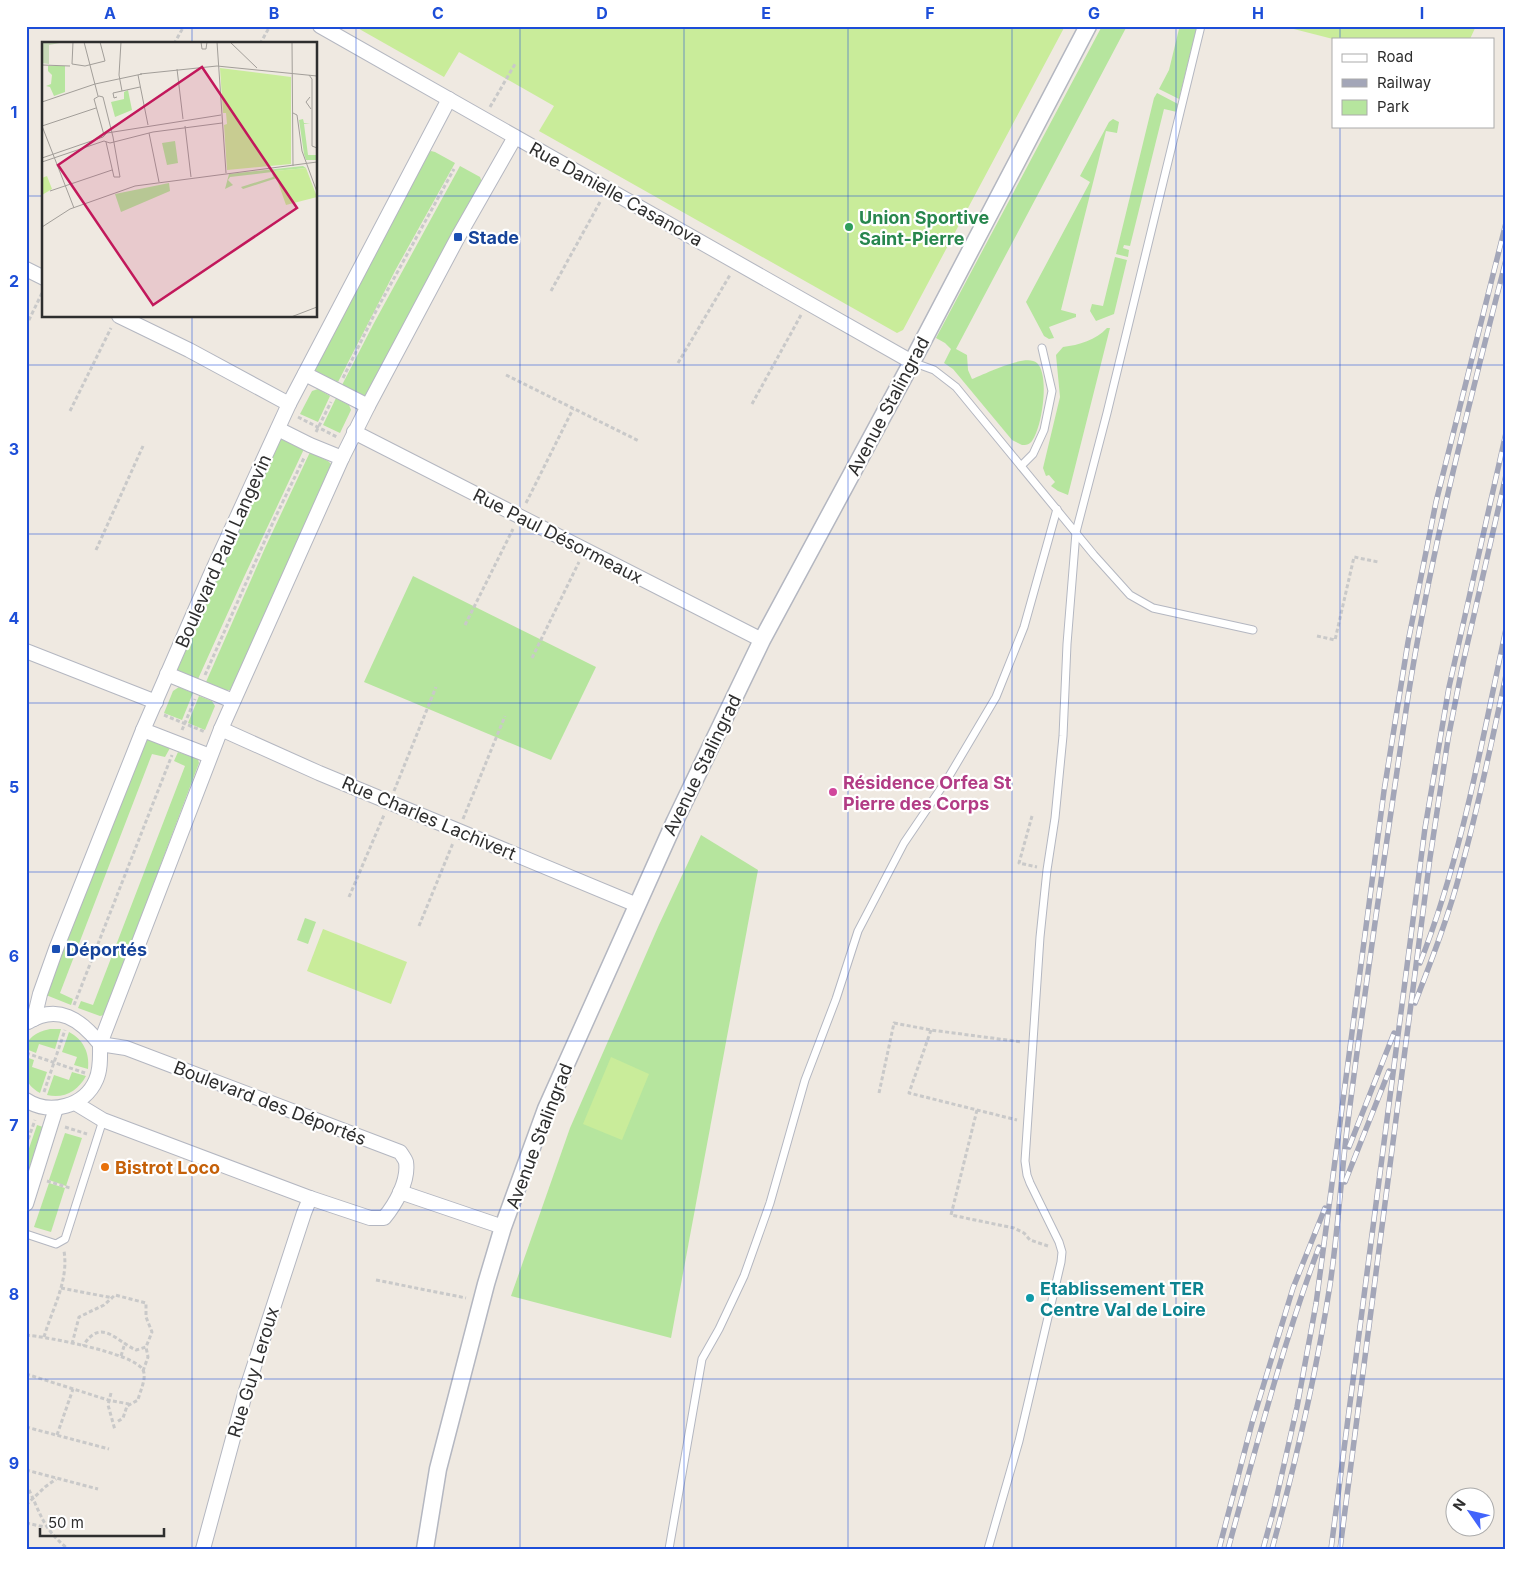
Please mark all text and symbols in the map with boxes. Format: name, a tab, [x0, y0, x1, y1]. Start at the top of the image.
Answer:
text: A	[104, 3, 116, 23]
text: B	[269, 3, 279, 23]
text: C	[432, 3, 444, 23]
text: D	[596, 3, 608, 23]
text: E	[761, 3, 771, 23]
text: F	[925, 3, 935, 23]
text: G	[1088, 3, 1100, 23]
text: H	[1252, 3, 1264, 23]
text: I	[1420, 3, 1424, 23]
legend	[1332, 38, 1494, 128]
inset map	[42, 42, 318, 318]
text: Road	[1377, 47, 1413, 66]
text: Railway	[1377, 73, 1432, 92]
text: Park	[1377, 97, 1410, 116]
text: 1	[11, 102, 17, 122]
street label: Rue Danielle Casanova	[526, 138, 706, 250]
place label: Union Sportive Saint-Pierre	[859, 207, 990, 249]
marker: Union Sportive Saint-Pierre	[843, 221, 855, 233]
place label: Stade	[468, 227, 519, 248]
marker: Stade	[452, 231, 464, 243]
text: 2	[9, 271, 19, 291]
street label: Avenue Stalingrad	[843, 333, 933, 479]
text: 3	[9, 439, 19, 459]
street label: Boulevard Paul Langevin	[171, 451, 275, 651]
street label: Rue Paul Désormeaux	[470, 484, 646, 588]
text: 4	[9, 608, 20, 628]
street label: Avenue Stalingrad	[659, 691, 745, 839]
street label: Rue Charles Lachivert	[339, 772, 519, 864]
place label: Résidence Orfea St Pierre des Corps	[843, 772, 1012, 814]
text: 5	[9, 777, 19, 797]
marker: Résidence Orfea St Pierre des Corps	[827, 786, 839, 798]
place label: Déportés	[66, 939, 147, 960]
marker: Déportés	[50, 943, 62, 955]
text: 6	[9, 946, 19, 966]
street label: Boulevard des Déportés	[171, 1057, 369, 1149]
street label: Avenue Stalingrad	[502, 1060, 576, 1212]
text: 7	[9, 1115, 19, 1135]
place label: Bistrot Loco	[115, 1157, 220, 1178]
marker: Bistrot Loco	[99, 1161, 111, 1173]
place label: Etablissement TER Centre Val de Loire	[1040, 1278, 1206, 1320]
text: 8	[9, 1284, 19, 1304]
marker: Etablissement TER Centre Val de Loire	[1024, 1292, 1036, 1304]
street label: Rue Guy Leroux	[223, 1304, 283, 1440]
text: 9	[9, 1453, 19, 1473]
north arrow	[1444, 1488, 1494, 1538]
text: N	[1449, 1495, 1469, 1514]
scale bar	[40, 1505, 164, 1537]
text: 50 m	[48, 1513, 84, 1532]

